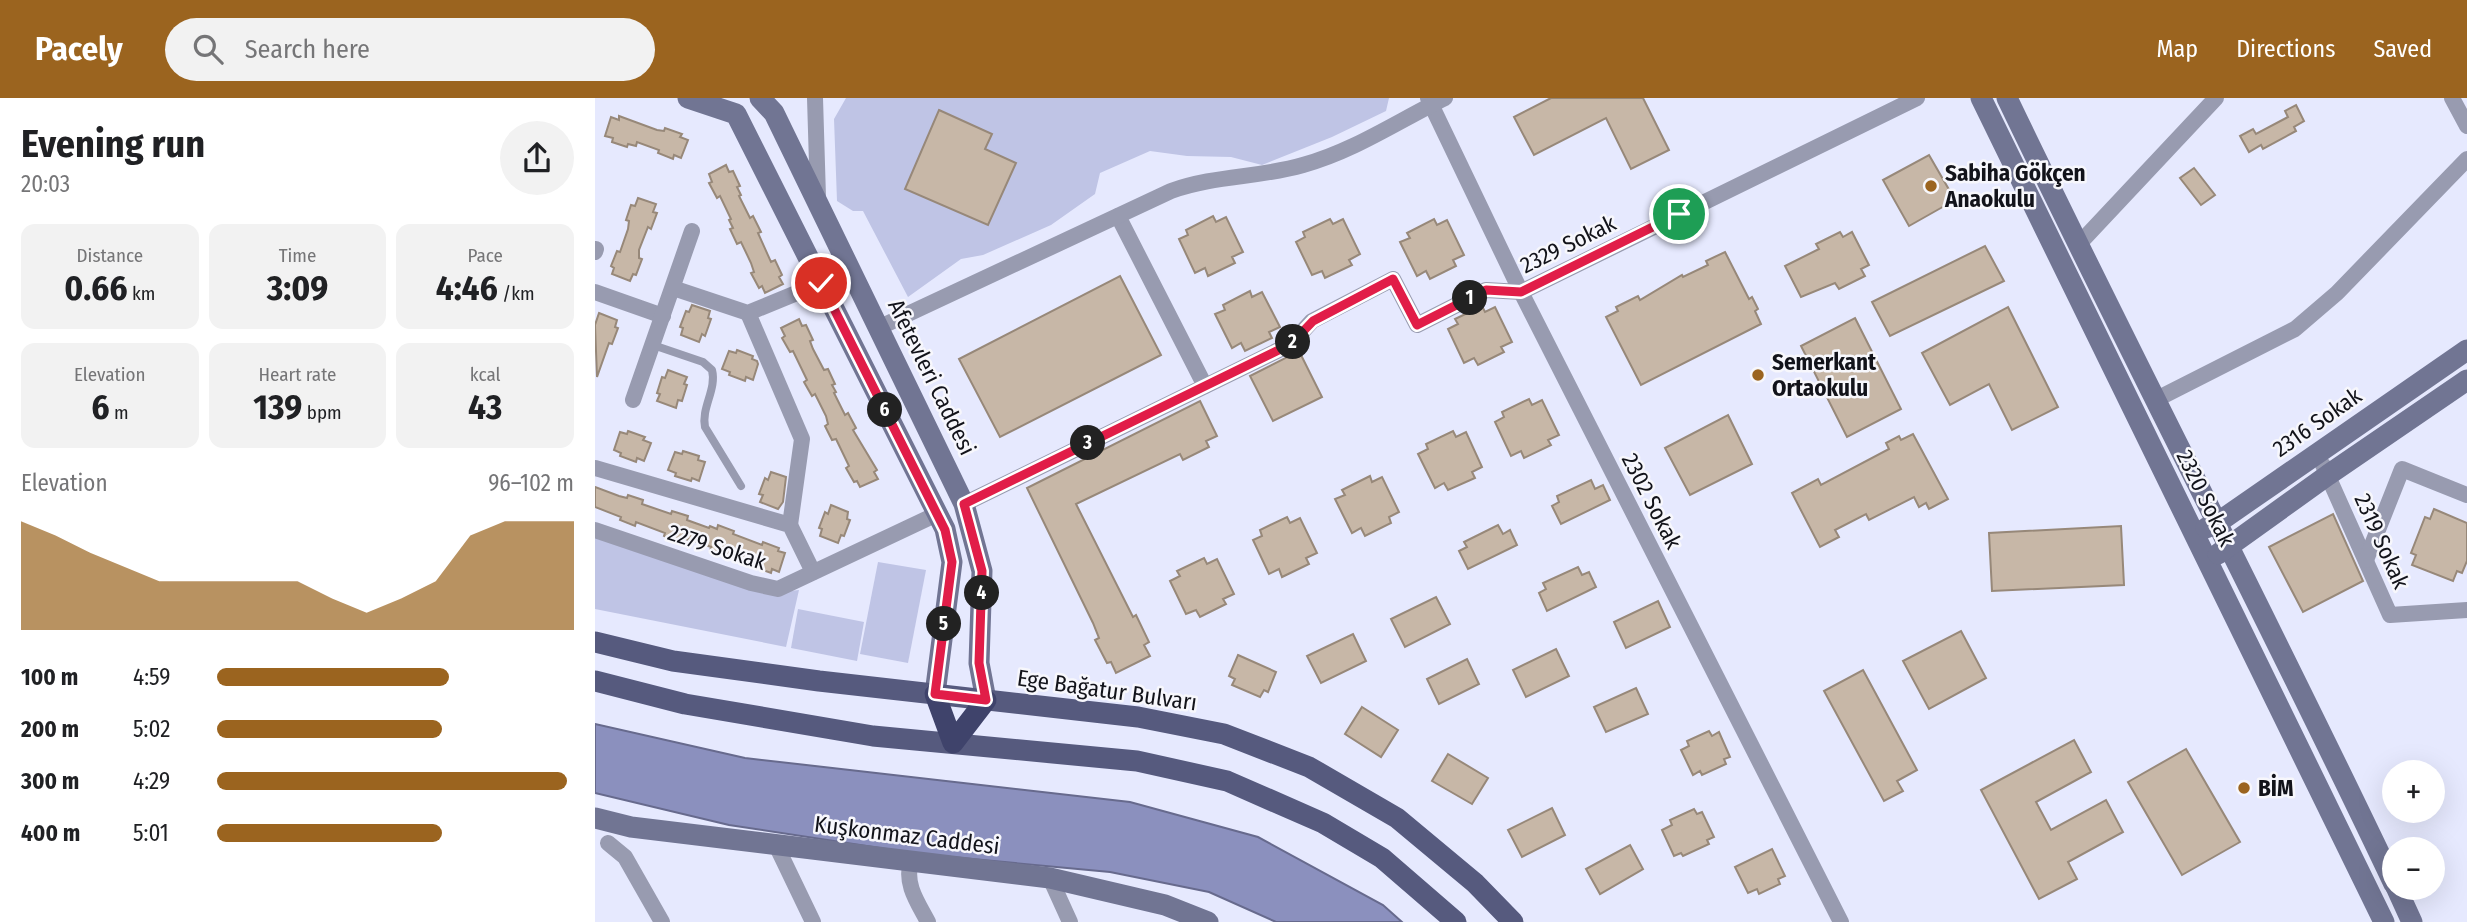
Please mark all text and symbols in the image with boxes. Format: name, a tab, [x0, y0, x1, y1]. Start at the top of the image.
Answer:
search box	[165, 18, 655, 81]
text: Pacely	[35, 29, 123, 69]
icon: search	[189, 30, 227, 68]
text: Search here	[245, 34, 370, 65]
text: Map	[2157, 35, 2198, 63]
text: Directions	[2236, 35, 2335, 63]
text: Saved	[2373, 35, 2432, 63]
text: Evening run	[21, 121, 205, 167]
button: share	[500, 121, 574, 195]
place label: Sabiha Gökçen Anaokulu	[1944, 159, 2086, 213]
text: 20:03	[21, 170, 70, 198]
marker: Sabiha Gökçen Anaokulu	[1923, 178, 1939, 194]
pin	[1649, 184, 1709, 244]
icon: arrive	[1660, 195, 1698, 233]
street label: 2329 Sokak	[1516, 209, 1621, 279]
text: Distance	[77, 244, 143, 267]
text: Time	[279, 244, 316, 267]
text: Pace	[467, 244, 503, 267]
pin	[791, 253, 851, 313]
icon: check	[802, 264, 840, 302]
text: 0.66	[64, 267, 128, 309]
text: 3:09	[267, 267, 328, 309]
text: 4:46	[436, 267, 498, 309]
pin: 1	[1453, 280, 1487, 316]
text: km	[128, 282, 155, 305]
text: /km	[498, 282, 535, 305]
text: 1	[1465, 286, 1474, 309]
street label: Afetevleri Caddesi	[882, 295, 982, 459]
pin: 2	[1275, 324, 1311, 360]
text: 2	[1288, 330, 1297, 353]
place label: Semerkant Ortaokulu	[1772, 348, 1877, 402]
text: Elevation	[74, 363, 146, 386]
text: Heart rate	[258, 363, 337, 386]
text: kcal	[470, 363, 501, 386]
marker: Semerkant Ortaokulu	[1750, 367, 1766, 383]
street label: 2316 Sokak	[2267, 381, 2367, 463]
text: 6	[91, 386, 109, 428]
text: 139	[253, 386, 302, 428]
text: 43	[468, 386, 502, 428]
pin: 6	[867, 392, 903, 428]
text: 6	[880, 398, 889, 421]
text: m	[109, 401, 129, 424]
text: bpm	[302, 401, 342, 424]
pin: 3	[1071, 426, 1105, 460]
text: 3	[1083, 431, 1092, 454]
street label: 2320 Sokak	[2171, 445, 2241, 551]
street label: 2302 Sokak	[1616, 448, 1688, 554]
text: Elevation	[21, 469, 108, 497]
text: 96–102 m	[488, 469, 574, 497]
street label: 2319 Sokak	[2349, 489, 2416, 593]
street label: 2279 Sokak	[664, 518, 770, 576]
pin: 4	[965, 575, 999, 610]
text: 4	[977, 581, 986, 604]
pin: 5	[927, 606, 961, 642]
text: 5	[939, 612, 948, 635]
text: 100 m	[21, 663, 78, 691]
text: 4:59	[133, 663, 171, 691]
street label: Ege Bağatur Bulvarı	[1015, 664, 1199, 716]
text: 200 m	[21, 715, 79, 743]
text: 5:02	[133, 715, 170, 743]
map controls	[2382, 760, 2445, 900]
button: +	[2382, 760, 2445, 823]
text: 300 m	[21, 767, 79, 795]
text: 4:29	[133, 767, 170, 795]
place label: BİM	[2258, 773, 2294, 802]
marker: BİM	[2236, 780, 2252, 796]
street label: Kuşkonmaz Caddesi	[813, 810, 1001, 860]
text: 400 m	[21, 819, 80, 847]
text: 5:01	[133, 819, 169, 847]
button: −	[2382, 837, 2445, 900]

